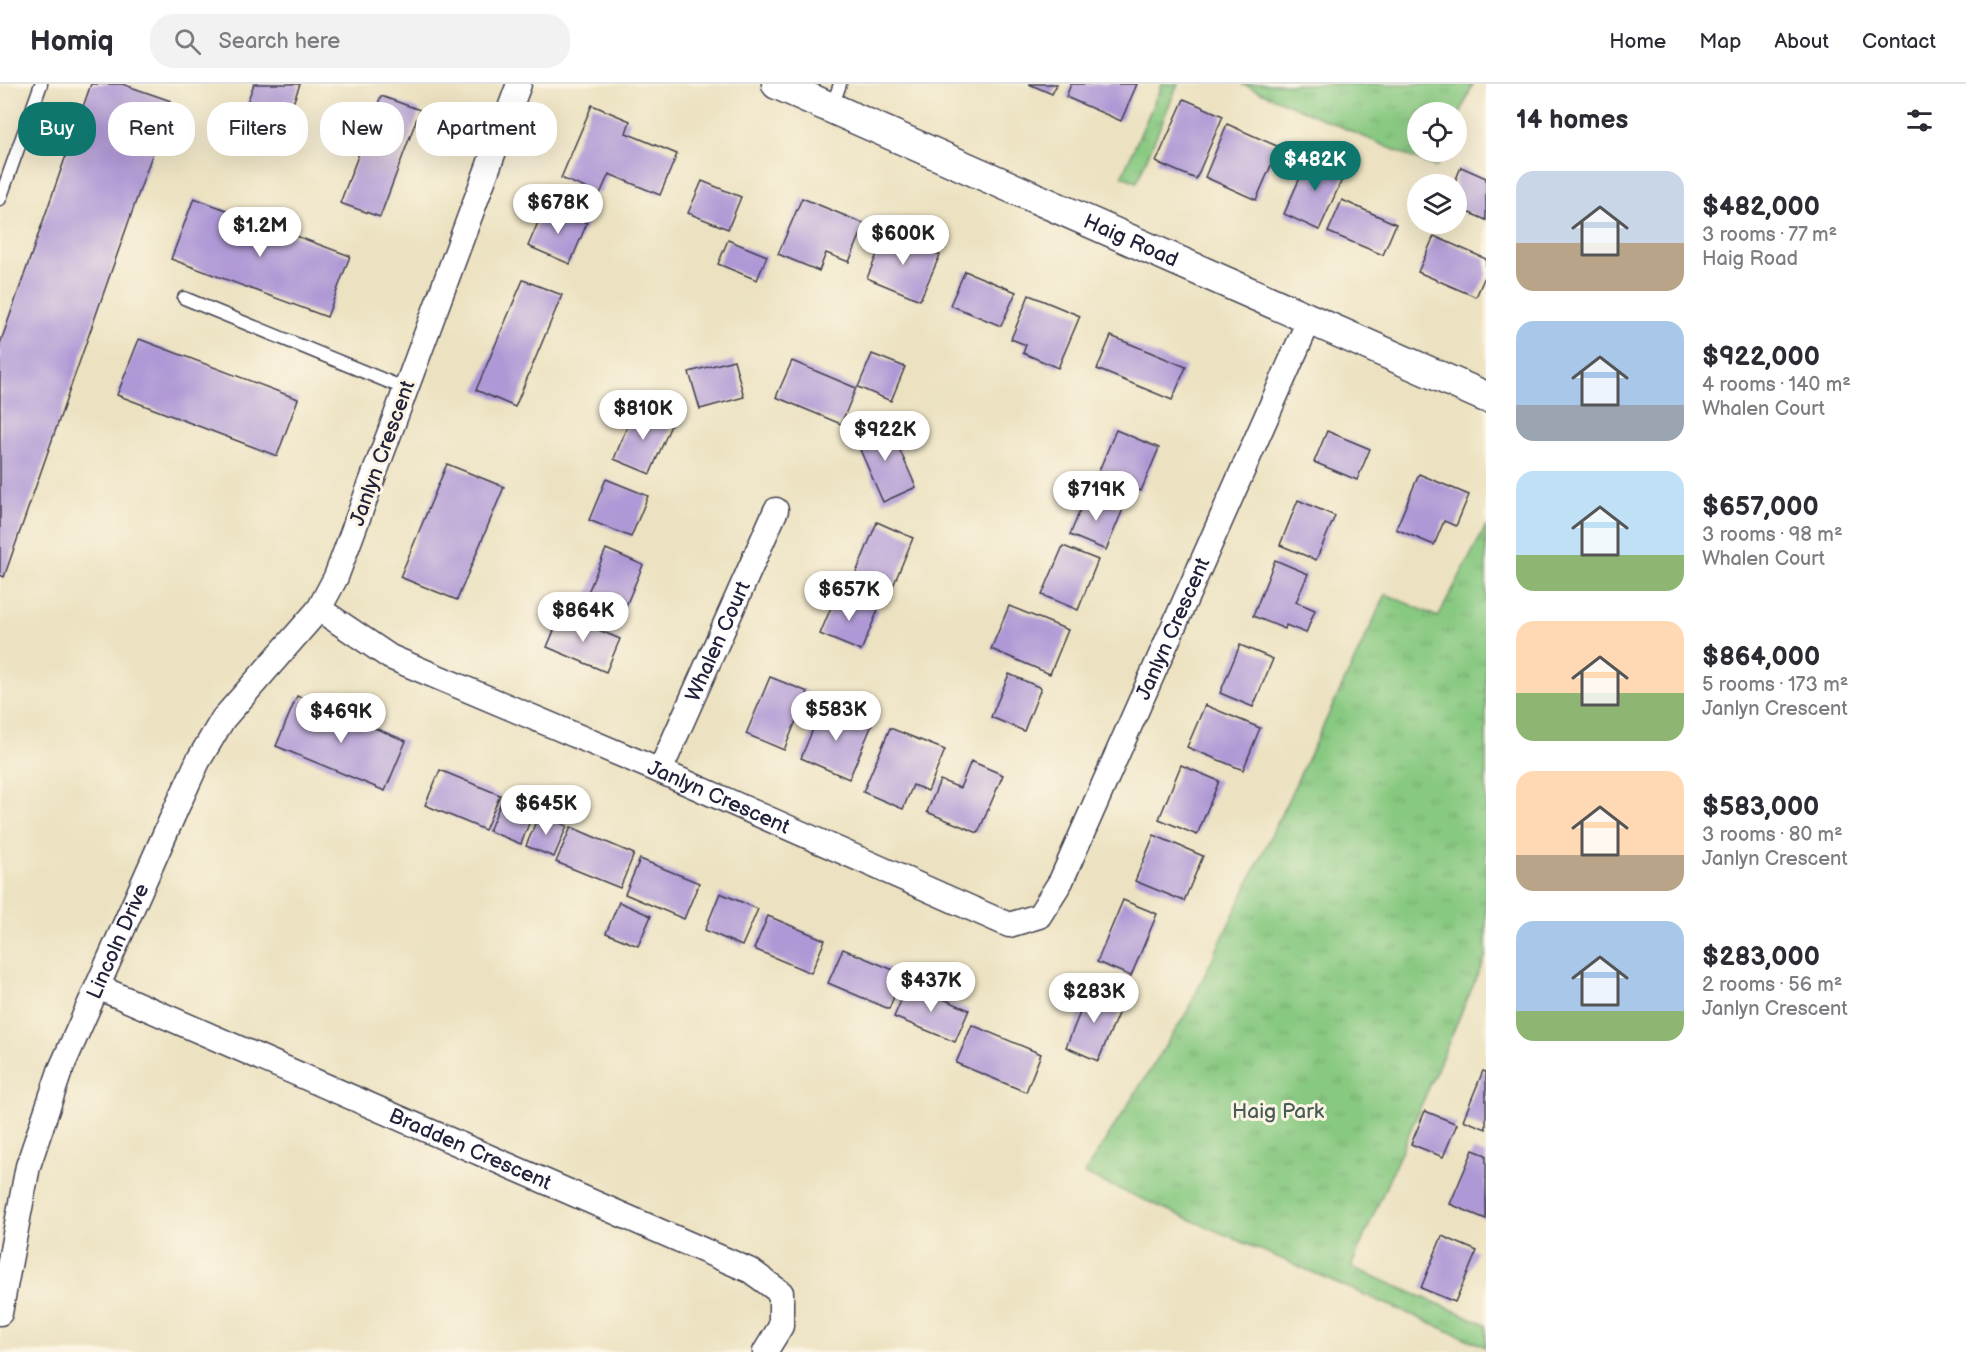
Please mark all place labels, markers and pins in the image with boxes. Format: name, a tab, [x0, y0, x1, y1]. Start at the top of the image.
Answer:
pin: $482K	[1273, 141, 1357, 192]
pin: $678K	[516, 184, 600, 235]
pin: $1.2M	[218, 207, 302, 258]
pin: $600K	[861, 215, 945, 266]
pin: $810K	[601, 390, 685, 441]
pin: $922K	[843, 411, 927, 462]
pin: $719K	[1054, 471, 1138, 522]
pin: $657K	[807, 571, 891, 622]
pin: $864K	[541, 592, 625, 643]
pin: $583K	[794, 691, 878, 742]
pin: $469K	[299, 693, 383, 744]
pin: $645K	[504, 785, 588, 836]
pin: $437K	[889, 962, 973, 1013]
pin: $283K	[1052, 973, 1136, 1024]

